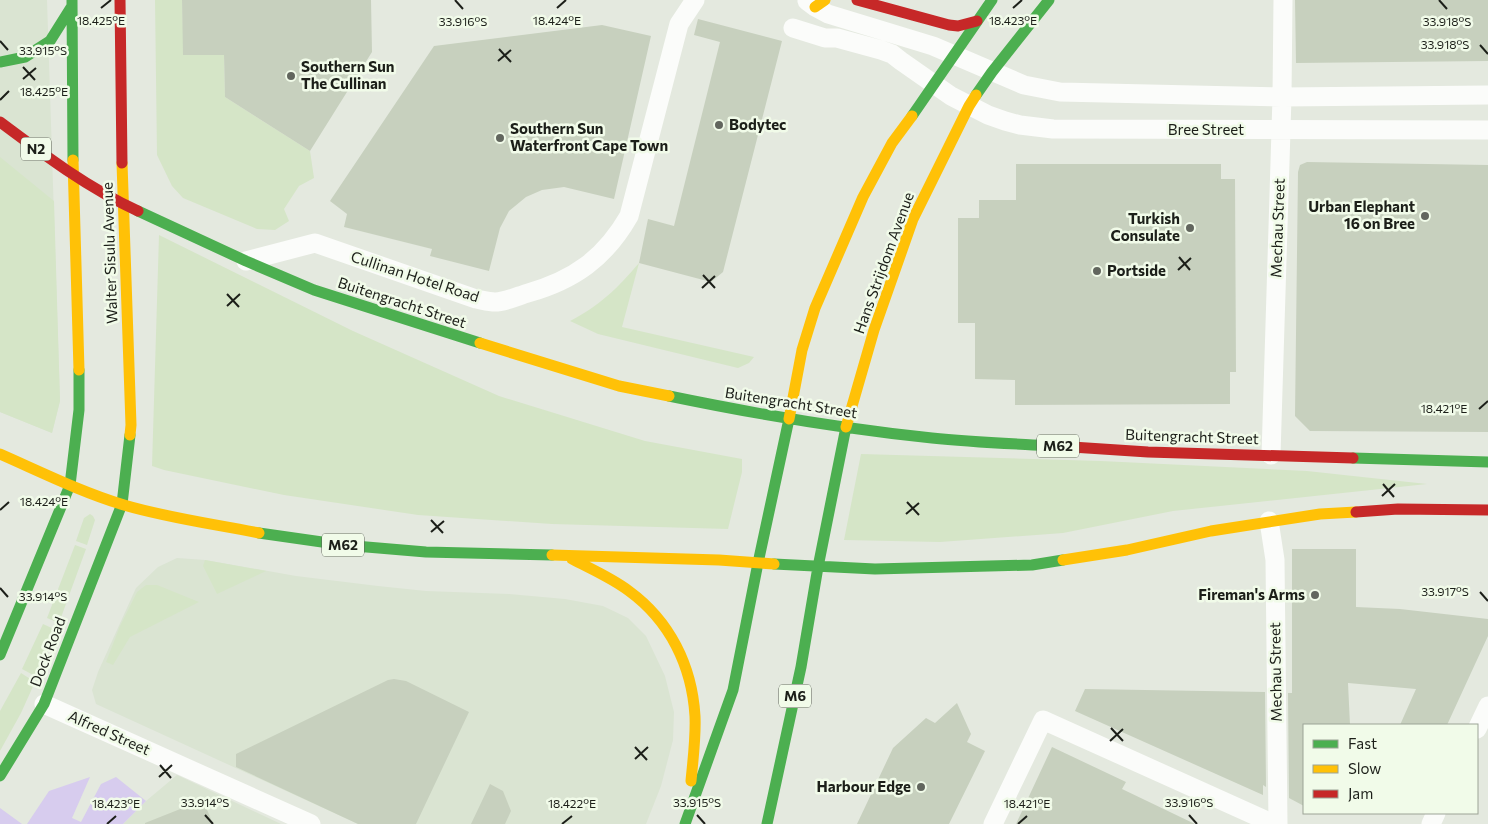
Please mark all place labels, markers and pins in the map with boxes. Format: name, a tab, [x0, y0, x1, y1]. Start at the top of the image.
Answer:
place label: Southern Sun The Cullinan	[301, 57, 394, 92]
marker: Southern Sun The Cullinan	[285, 70, 297, 82]
place label: Bodytec	[729, 115, 786, 133]
place label: Southern Sun Waterfront Cape Town	[510, 119, 668, 154]
marker: Bodytec	[713, 119, 725, 131]
marker: Southern Sun Waterfront Cape Town	[494, 132, 506, 144]
place label: Urban Elephant 16 on Bree	[1308, 197, 1415, 232]
place label: Turkish Consulate	[1110, 209, 1180, 244]
marker: Urban Elephant 16 on Bree	[1419, 210, 1431, 222]
marker: Turkish Consulate	[1184, 222, 1196, 234]
place label: Portside	[1107, 261, 1166, 279]
marker: Portside	[1091, 265, 1103, 277]
place label: Fireman's Arms	[1198, 585, 1305, 603]
marker: Fireman's Arms	[1309, 589, 1321, 601]
place label: Harbour Edge	[816, 777, 911, 795]
marker: Harbour Edge	[915, 781, 927, 793]

